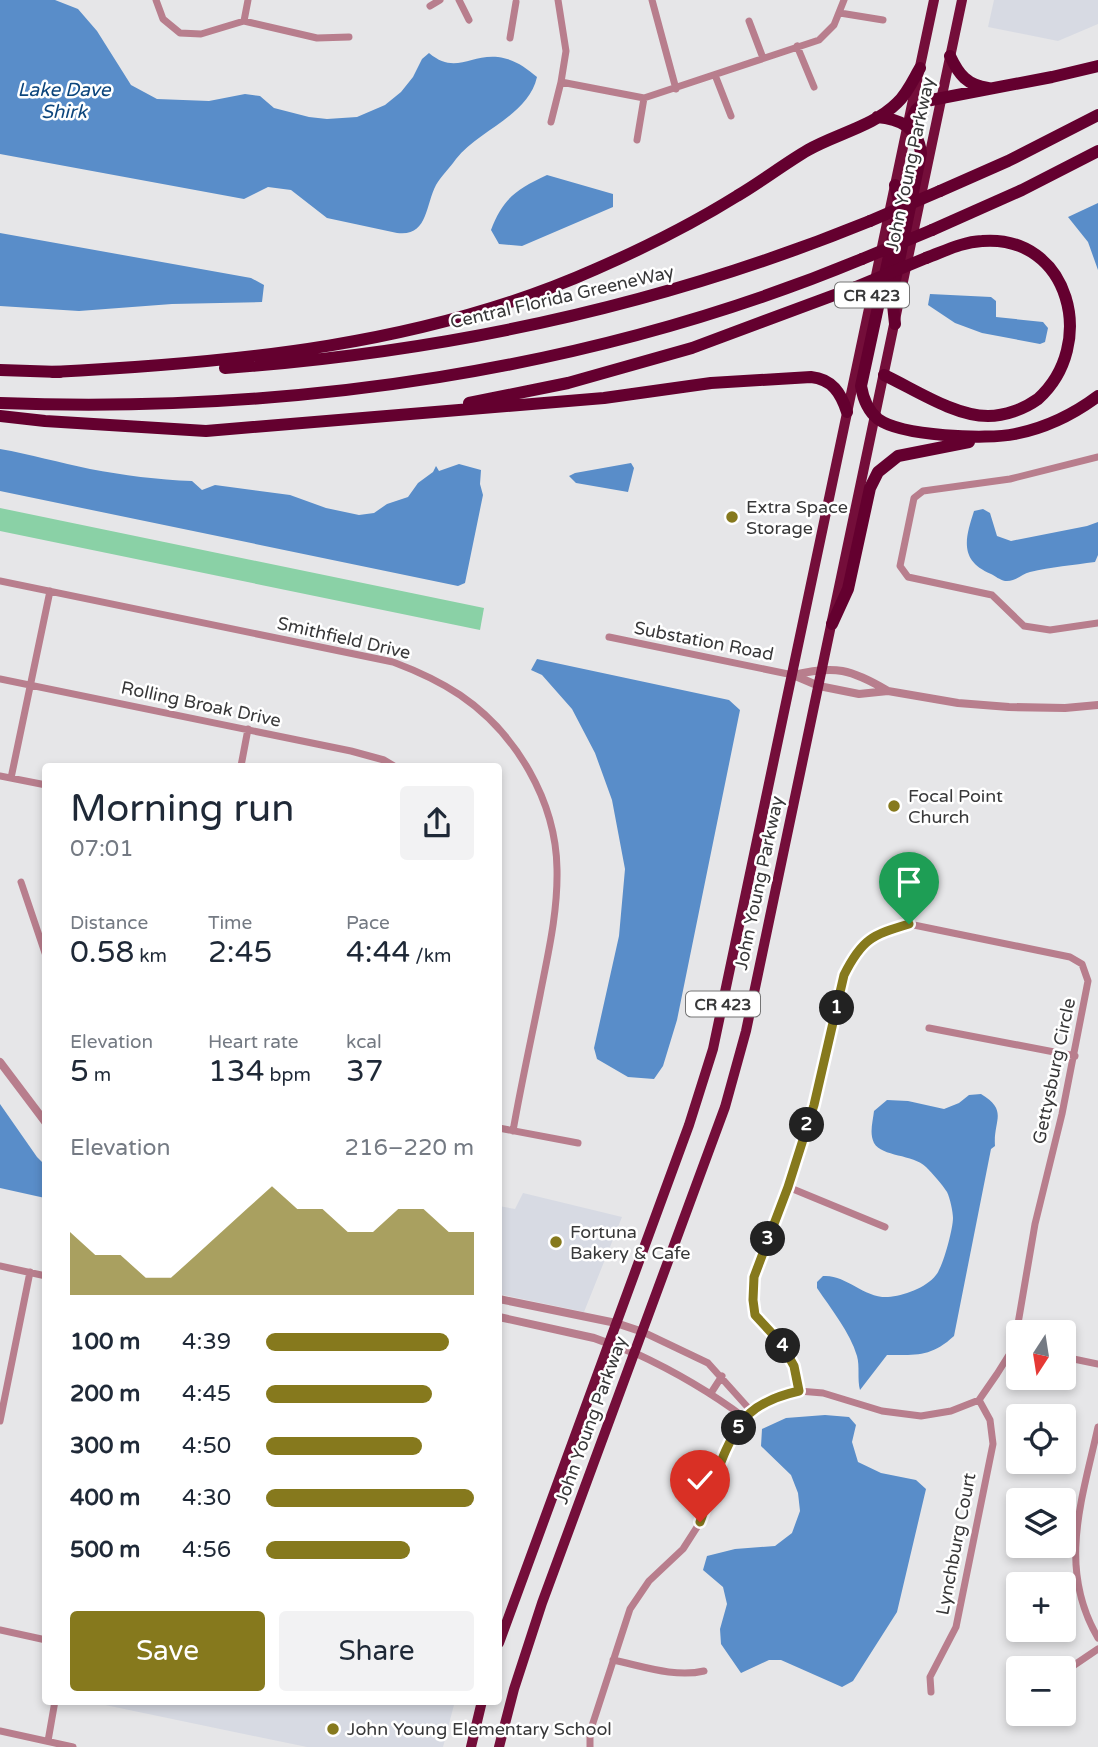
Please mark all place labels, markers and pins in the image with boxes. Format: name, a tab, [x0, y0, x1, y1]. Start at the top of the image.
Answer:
place label: Extra Space Storage	[746, 496, 848, 539]
marker: Extra Space Storage	[724, 509, 740, 525]
place label: Focal Point Church	[908, 785, 1003, 828]
marker: Focal Point Church	[886, 798, 902, 814]
pin	[879, 852, 939, 924]
pin: 1	[820, 990, 854, 1026]
pin: 2	[790, 1108, 824, 1142]
place label: Fortuna Bakery & Cafe	[570, 1221, 690, 1264]
pin: 3	[750, 1222, 786, 1256]
marker: Fortuna Bakery & Cafe	[548, 1234, 564, 1250]
pin: 4	[766, 1328, 800, 1364]
pin: 5	[722, 1410, 756, 1446]
pin	[670, 1450, 730, 1522]
place label: John Young Elementary School	[347, 1718, 612, 1740]
marker: John Young Elementary School	[325, 1721, 341, 1737]

